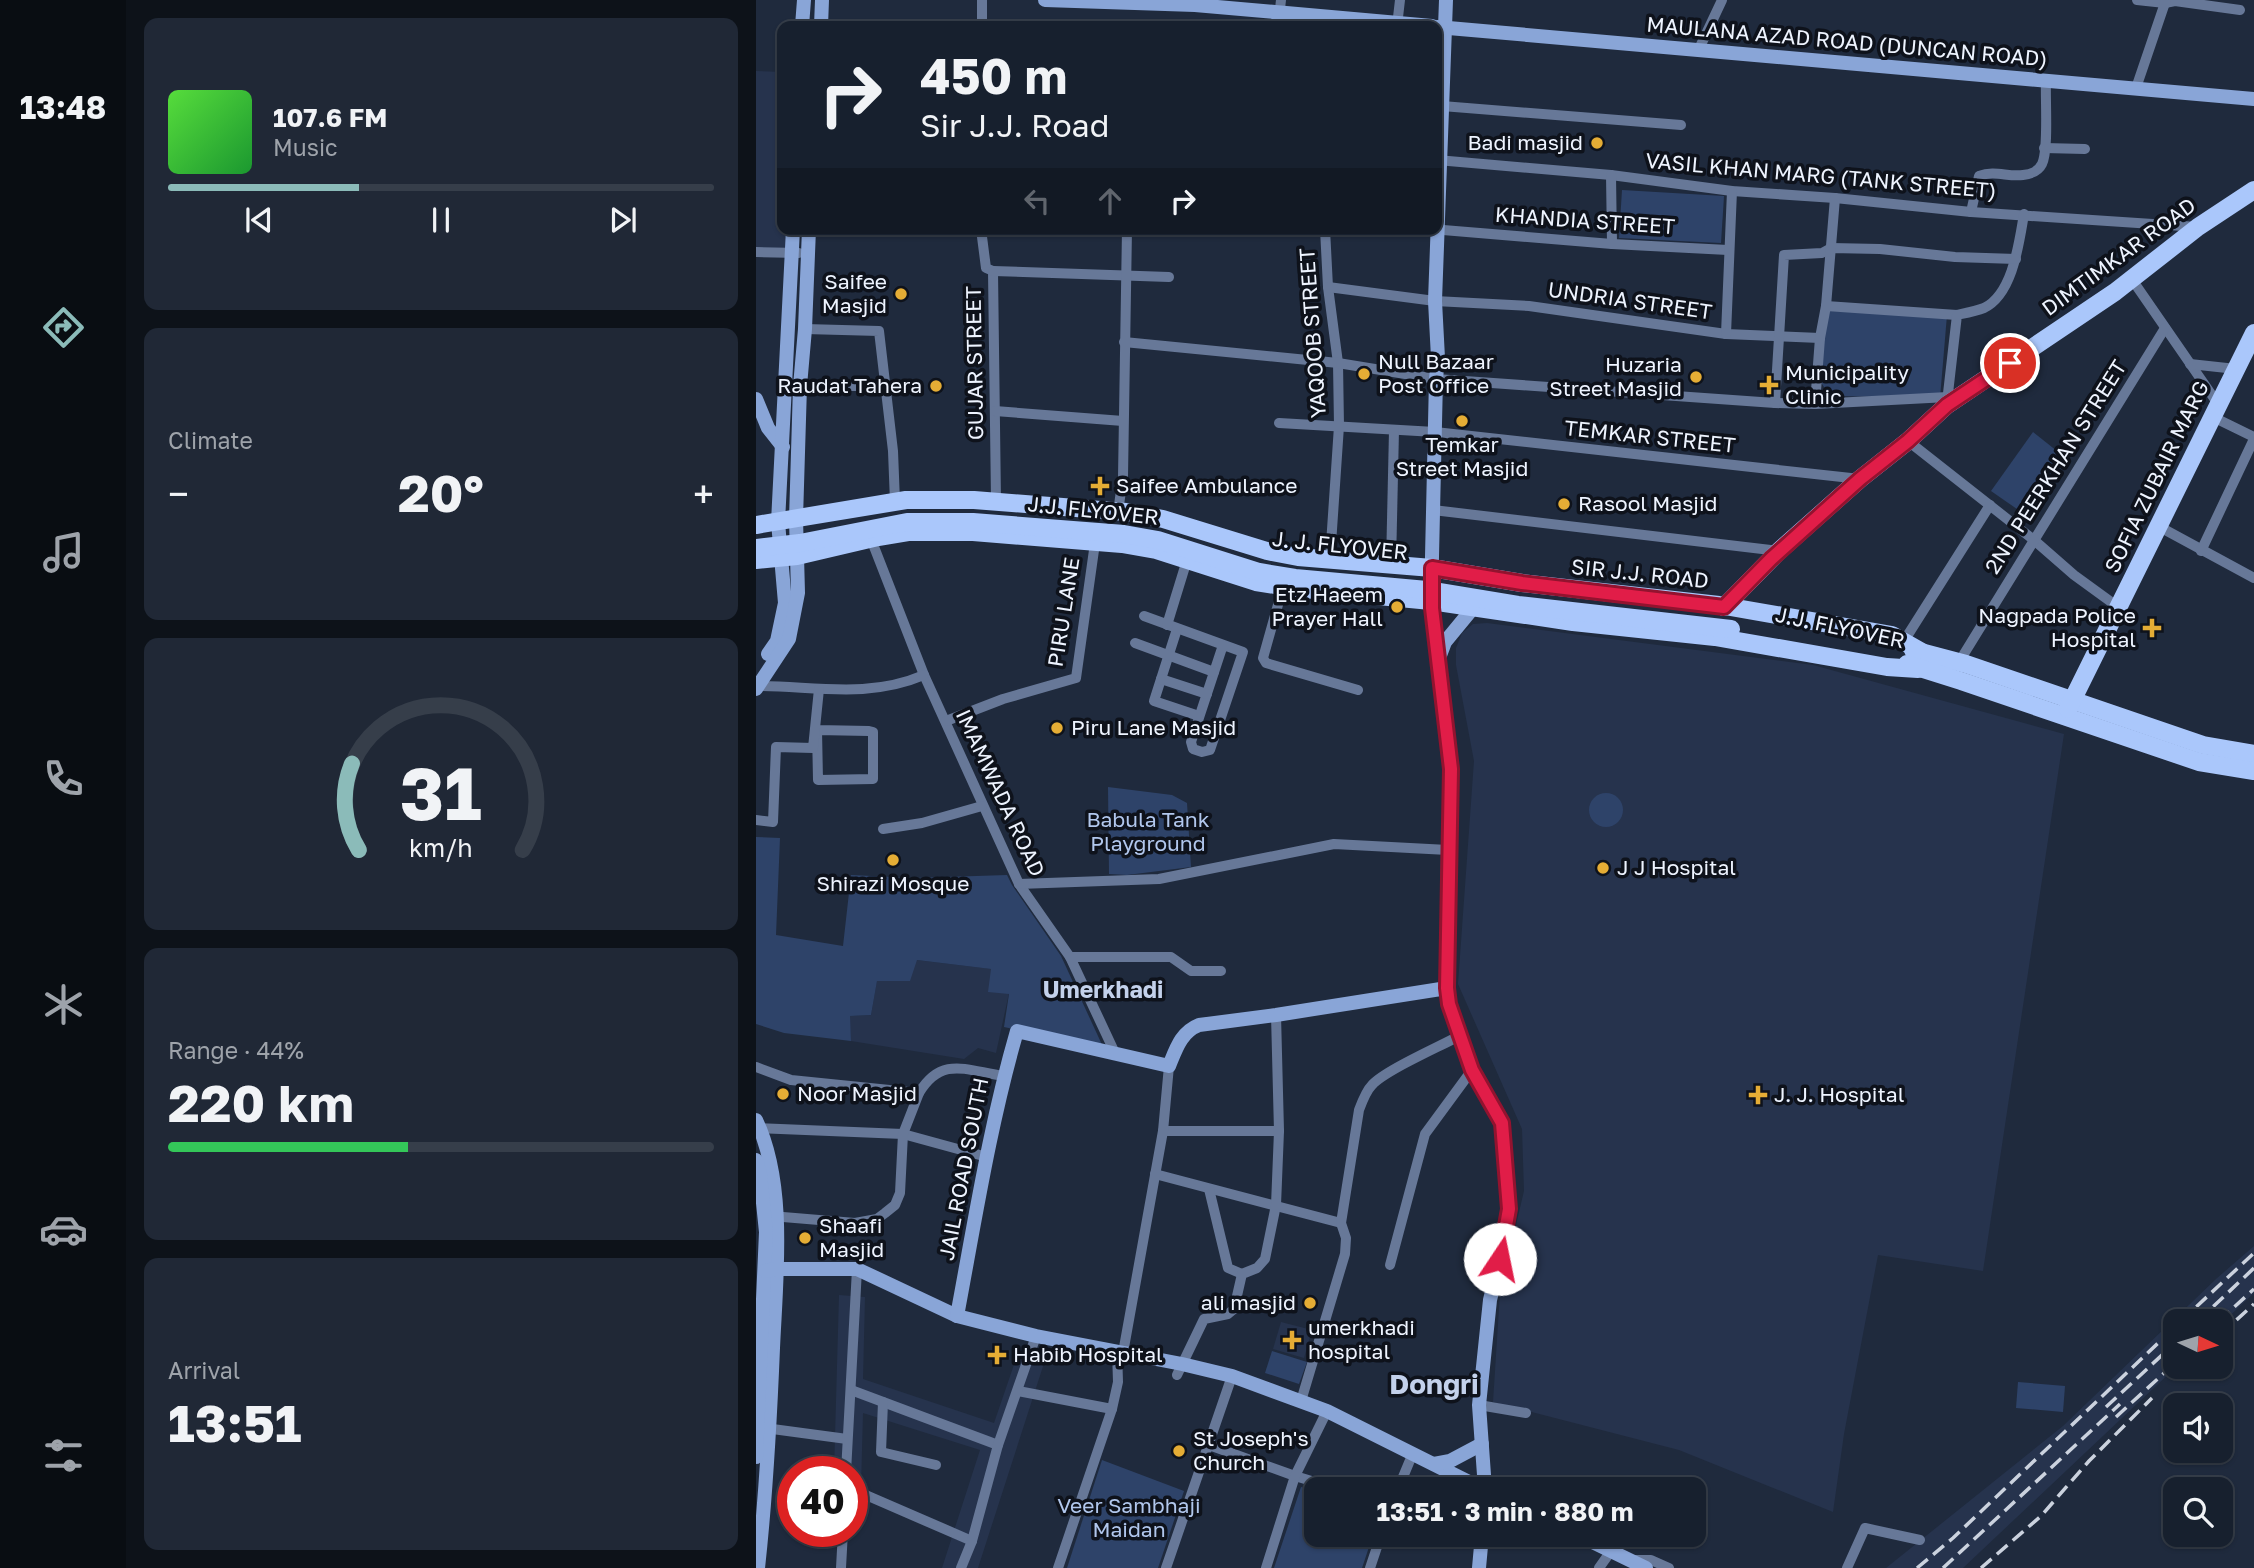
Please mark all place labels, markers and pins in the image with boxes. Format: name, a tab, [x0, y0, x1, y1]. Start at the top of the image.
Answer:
place label: Badi masjid	[1468, 129, 1583, 155]
marker: Badi masjid	[1589, 135, 1605, 151]
place label: Saifee Masjid	[822, 268, 887, 318]
marker: Saifee Masjid	[893, 286, 909, 302]
pin	[1980, 333, 2040, 393]
place label: Null Bazaar Post Office	[1378, 348, 1494, 398]
place label: Huzaria Street Masjid	[1549, 351, 1682, 401]
place label: Municipality Clinic	[1785, 359, 1909, 409]
marker: Null Bazaar Post Office	[1356, 366, 1372, 382]
marker: Huzaria Street Masjid	[1688, 369, 1704, 385]
place label: Raudat Tahera	[777, 372, 922, 398]
marker: Municipality Clinic	[1759, 375, 1779, 395]
marker: Raudat Tahera	[928, 378, 944, 394]
marker: Temkar Street Masjid	[1454, 413, 1470, 429]
place label: Temkar Street Masjid	[1396, 431, 1528, 481]
place label: Saifee Ambulance	[1116, 472, 1297, 498]
marker: Saifee Ambulance	[1090, 476, 1110, 496]
place label: Rasool Masjid	[1578, 490, 1717, 516]
marker: Rasool Masjid	[1556, 496, 1572, 512]
place label: Etz Haeem Prayer Hall	[1272, 581, 1383, 631]
marker: Etz Haeem Prayer Hall	[1389, 599, 1405, 615]
place label: Nagpada Police Hospital	[1978, 602, 2136, 652]
marker: Nagpada Police Hospital	[2142, 618, 2162, 638]
place label: Piru Lane Masjid	[1071, 714, 1236, 740]
marker: Piru Lane Masjid	[1049, 720, 1065, 736]
marker: Shirazi Mosque	[885, 852, 901, 868]
place label: J J Hospital	[1617, 854, 1736, 880]
marker: J J Hospital	[1595, 860, 1611, 876]
place label: Shirazi Mosque	[816, 870, 970, 896]
place label: Noor Masjid	[797, 1080, 917, 1106]
place label: J. J. Hospital	[1774, 1081, 1904, 1107]
marker: J. J. Hospital	[1748, 1085, 1768, 1105]
marker: Noor Masjid	[775, 1086, 791, 1102]
place label: Shaafi Masjid	[819, 1212, 884, 1262]
marker: Shaafi Masjid	[797, 1230, 813, 1246]
place label: ali masjid	[1201, 1289, 1296, 1315]
marker: ali masjid	[1302, 1295, 1318, 1311]
place label: umerkhadi hospital	[1308, 1314, 1415, 1364]
marker: umerkhadi hospital	[1282, 1330, 1302, 1350]
place label: Habib Hospital	[1013, 1341, 1163, 1367]
marker: Habib Hospital	[987, 1345, 1007, 1365]
place label: St Joseph's Church	[1193, 1425, 1309, 1475]
marker: St Joseph's Church	[1171, 1443, 1187, 1459]

